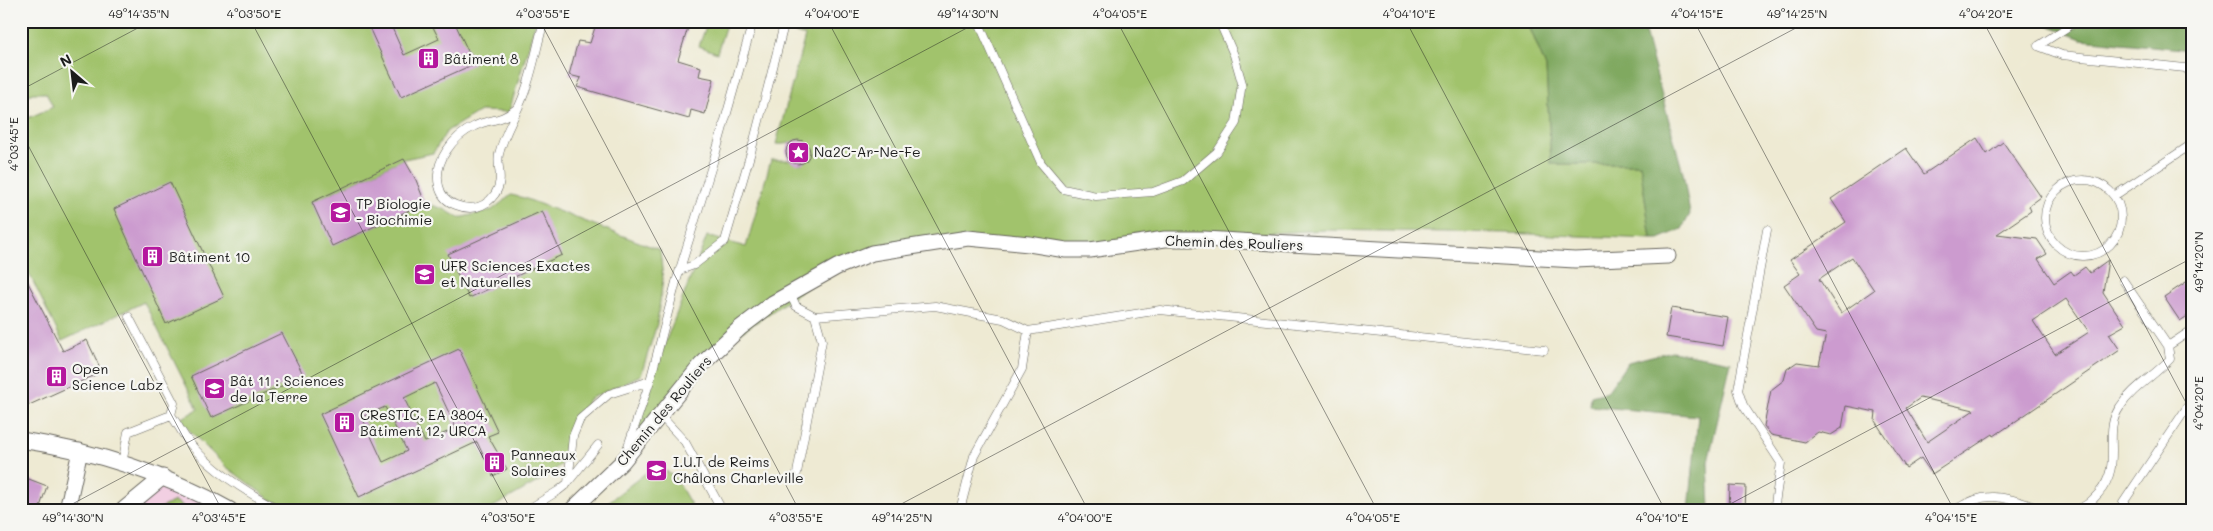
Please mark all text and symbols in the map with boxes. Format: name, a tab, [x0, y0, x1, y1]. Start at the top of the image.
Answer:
text: 49°14'35"N	[109, 5, 169, 21]
text: 4°03'50"E	[227, 5, 281, 21]
text: 4°03'55"E	[516, 5, 570, 21]
text: 4°04'00"E	[805, 5, 859, 21]
text: 49°14'30"N	[937, 5, 999, 21]
text: 4°04'05"E	[1093, 5, 1147, 21]
text: 4°04'10"E	[1383, 5, 1435, 21]
text: 4°04'15"E	[1671, 5, 1723, 21]
text: 49°14'25"N	[1767, 5, 1827, 21]
text: 4°04'20"E	[1959, 5, 2013, 21]
building icon: Bâtiment 8	[416, 47, 440, 71]
north arrow	[48, 48, 98, 98]
text: N	[57, 49, 75, 71]
place label: Bâtiment 8	[444, 49, 519, 68]
text: 4°03'45"E	[5, 117, 21, 171]
place icon: Na2C-Ar-Ne-Fe	[786, 140, 810, 164]
place label: Na2C-Ar-Ne-Fe	[814, 142, 921, 161]
place label: TP Biologie - Biochimie	[356, 194, 432, 229]
school or university icon: TP Biologie - Biochimie	[328, 200, 352, 224]
street label: Chemin des Rouliers	[1165, 231, 1303, 254]
text: 49°14'20"N	[2190, 232, 2206, 293]
building icon: Bâtiment 10	[141, 245, 165, 269]
place label: Bâtiment 10	[169, 247, 250, 266]
place label: UFR Sciences Exactes et Naturelles	[441, 256, 590, 291]
school or university icon: UFR Sciences Exactes et Naturelles	[413, 262, 437, 286]
street label: Chemin des Rouliers	[612, 352, 715, 470]
place label: Open Science Labz	[72, 359, 163, 394]
building icon: Open Science Labz	[44, 365, 68, 389]
place label: Bât 11 : Sciences de la Terre	[230, 371, 344, 406]
text: 4°04'20"E	[2190, 376, 2206, 430]
school or university icon: Bât 11 : Sciences de la Terre	[202, 377, 226, 401]
place label: CReSTIC, EA 3804, Bâtiment 12, URCA	[360, 405, 488, 440]
building icon: CReSTIC, EA 3804, Bâtiment 12, URCA	[332, 411, 356, 435]
place label: Panneaux Solaires	[511, 445, 576, 480]
building icon: Panneaux Solaires	[483, 451, 507, 475]
place label: I.U.T de Reims Châlons Charleville	[673, 452, 804, 487]
school or university icon: I.U.T de Reims Châlons Charleville	[645, 458, 669, 482]
text: 49°14'30"N	[42, 509, 104, 525]
text: 4°03'45"E	[192, 509, 246, 525]
text: 4°03'50"E	[481, 509, 535, 525]
text: 4°03'55"E	[769, 509, 823, 525]
text: 49°14'25"N	[872, 509, 932, 525]
text: 4°04'00"E	[1058, 509, 1112, 525]
text: 4°04'05"E	[1346, 509, 1400, 525]
text: 4°04'10"E	[1636, 509, 1688, 525]
text: 4°04'15"E	[1925, 509, 1977, 525]

